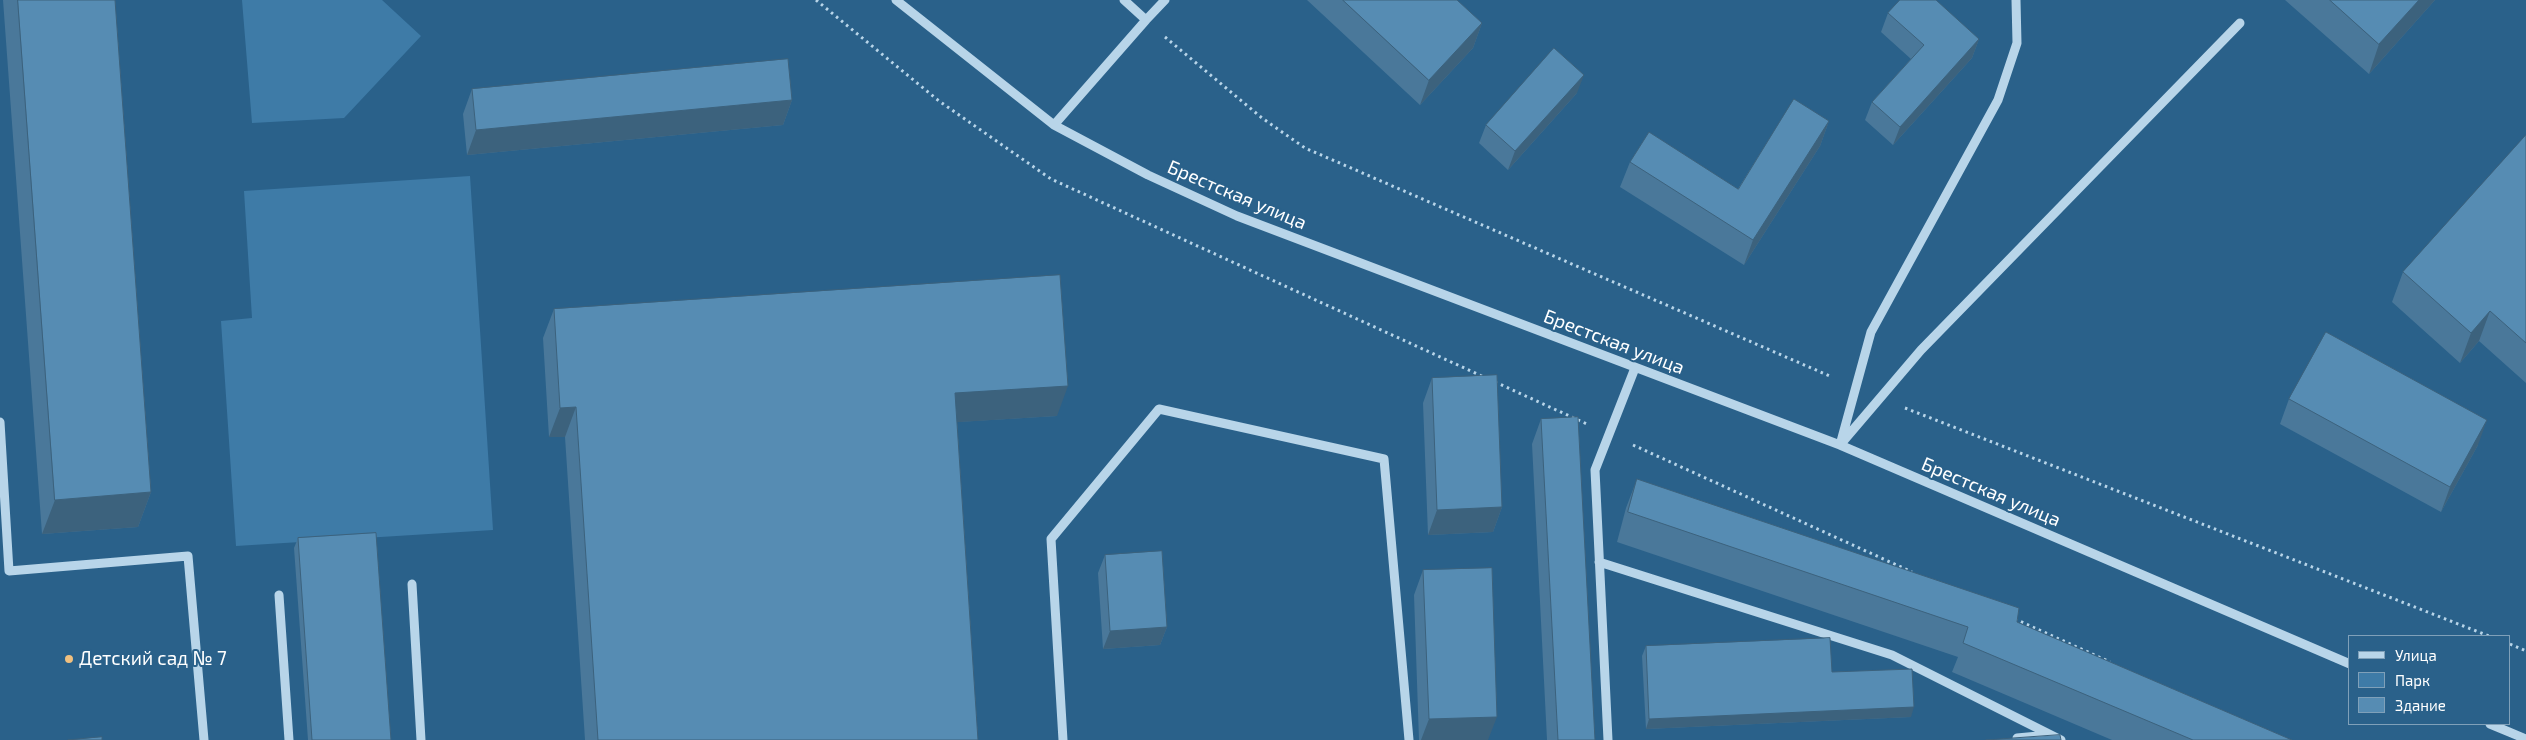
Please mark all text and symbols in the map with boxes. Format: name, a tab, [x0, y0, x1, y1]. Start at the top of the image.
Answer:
street label: Брестская улица	[1164, 155, 1310, 235]
street label: Брестская улица	[1540, 305, 1688, 379]
street label: Брестская улица	[1918, 452, 2064, 532]
legend	[2348, 635, 2511, 725]
text: Улица	[2395, 646, 2437, 664]
place label: Детский сад № 7	[79, 648, 227, 670]
marker: Детский сад № 7	[63, 653, 75, 665]
text: Парк	[2395, 671, 2430, 689]
text: Здание	[2395, 696, 2446, 714]

